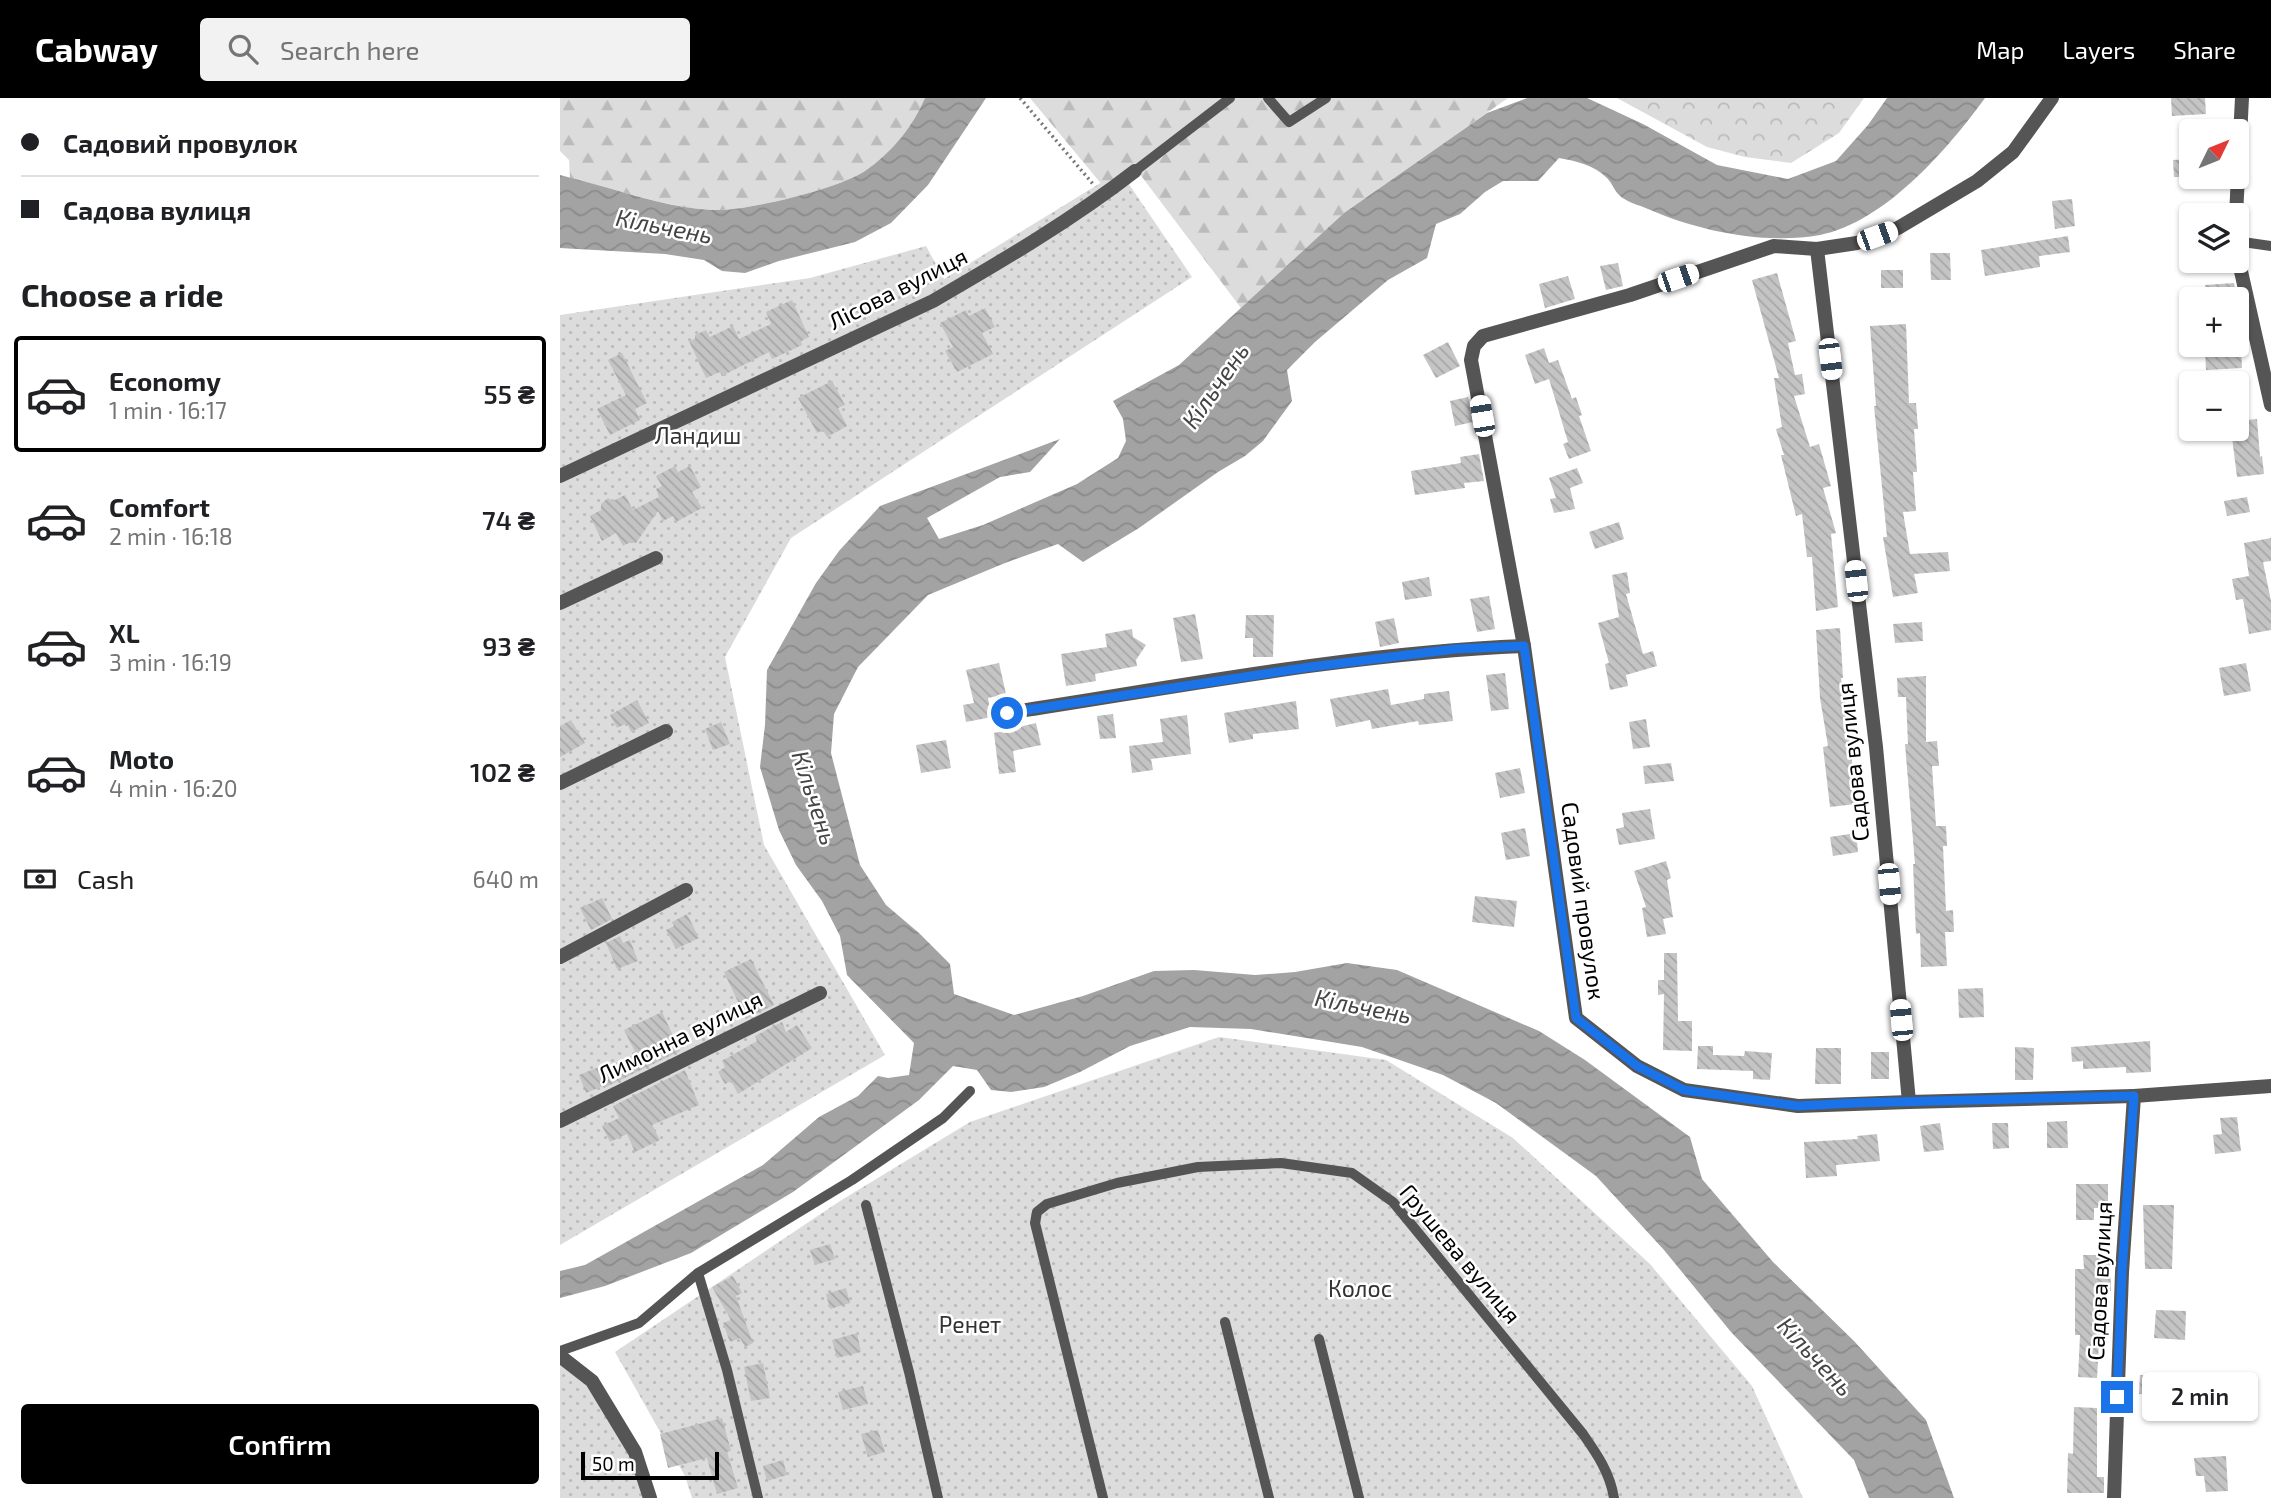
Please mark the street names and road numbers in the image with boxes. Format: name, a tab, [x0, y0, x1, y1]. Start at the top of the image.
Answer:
street label: Лісова вулиця	[823, 241, 972, 336]
street label: Садова вулиця	[1830, 681, 1875, 843]
street label: Садовий провулок	[1555, 800, 1612, 1002]
street label: Лимонна вулиця	[593, 984, 767, 1089]
street label: Грушева вулиця	[1394, 1178, 1527, 1329]
street label: Садова вулиця	[2081, 1201, 2118, 1361]

